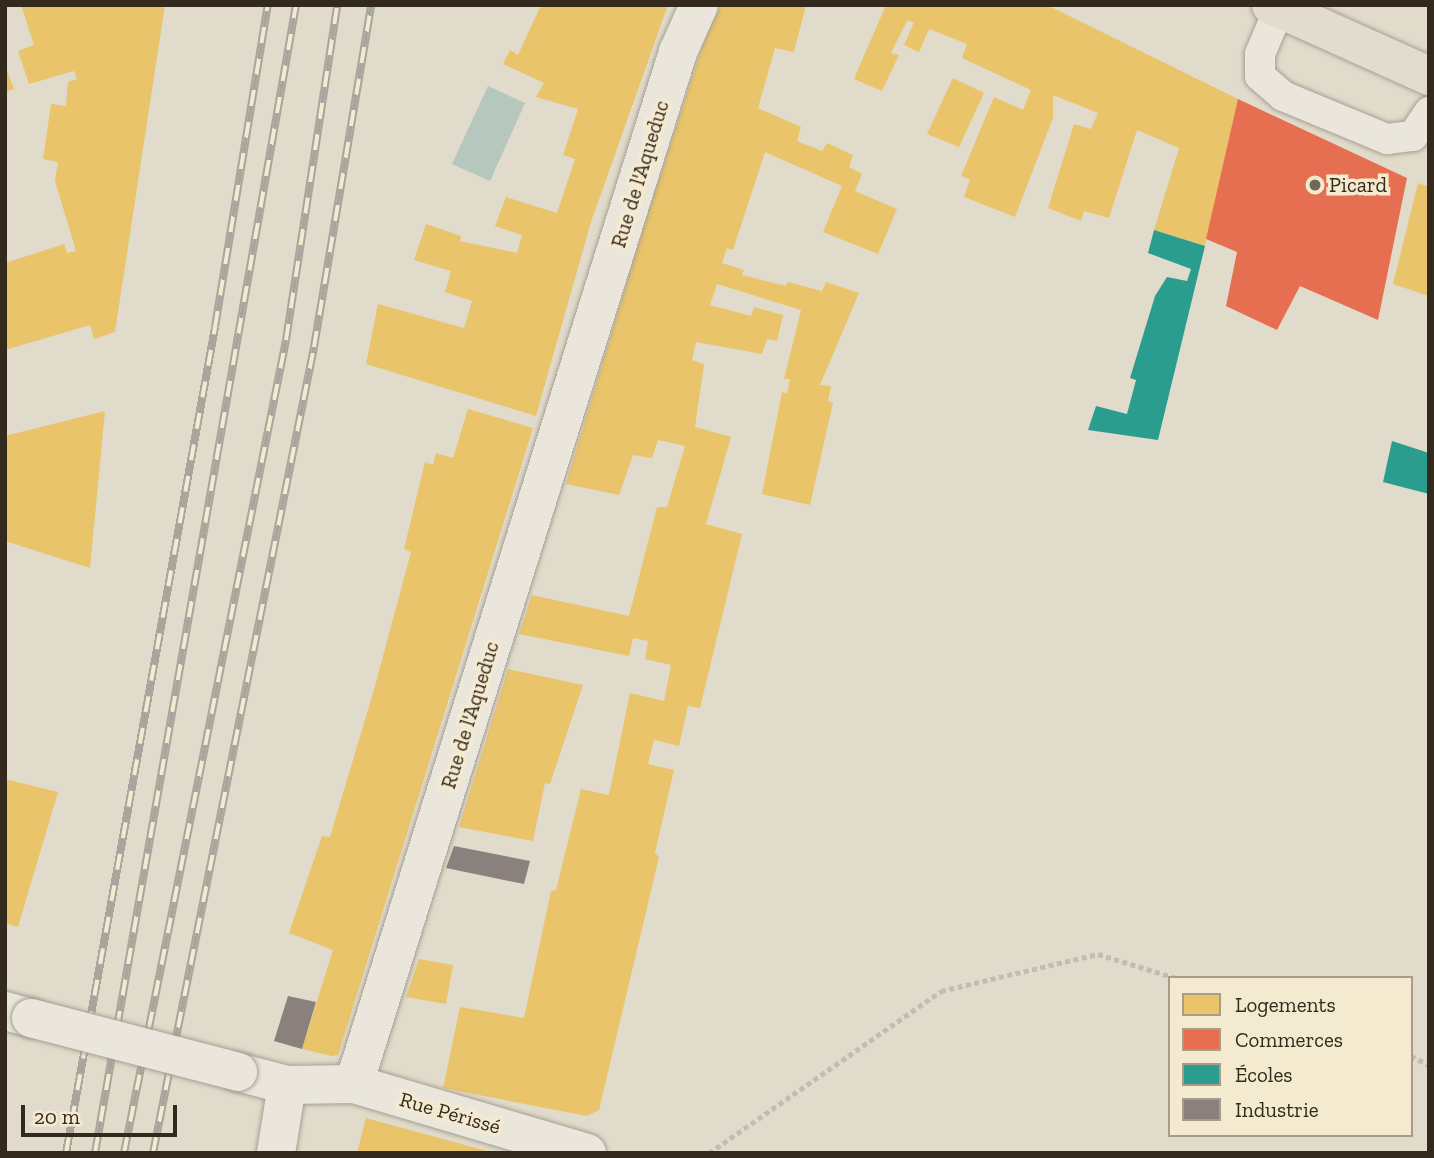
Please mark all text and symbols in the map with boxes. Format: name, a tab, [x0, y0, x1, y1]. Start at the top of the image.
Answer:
street label: Rue de l'Aqueduc	[606, 97, 674, 251]
place label: Picard	[1329, 172, 1387, 198]
marker: Picard	[1307, 177, 1323, 193]
street label: Rue de l'Aqueduc	[436, 638, 504, 792]
legend	[1168, 976, 1413, 1137]
text: Logements	[1235, 992, 1336, 1017]
text: Commerces	[1235, 1027, 1343, 1052]
text: Écoles	[1235, 1062, 1293, 1087]
street label: Rue Périssé	[397, 1087, 503, 1139]
scale bar	[24, 1092, 180, 1136]
text: Industrie	[1235, 1097, 1319, 1122]
text: 20 m	[34, 1104, 80, 1129]

